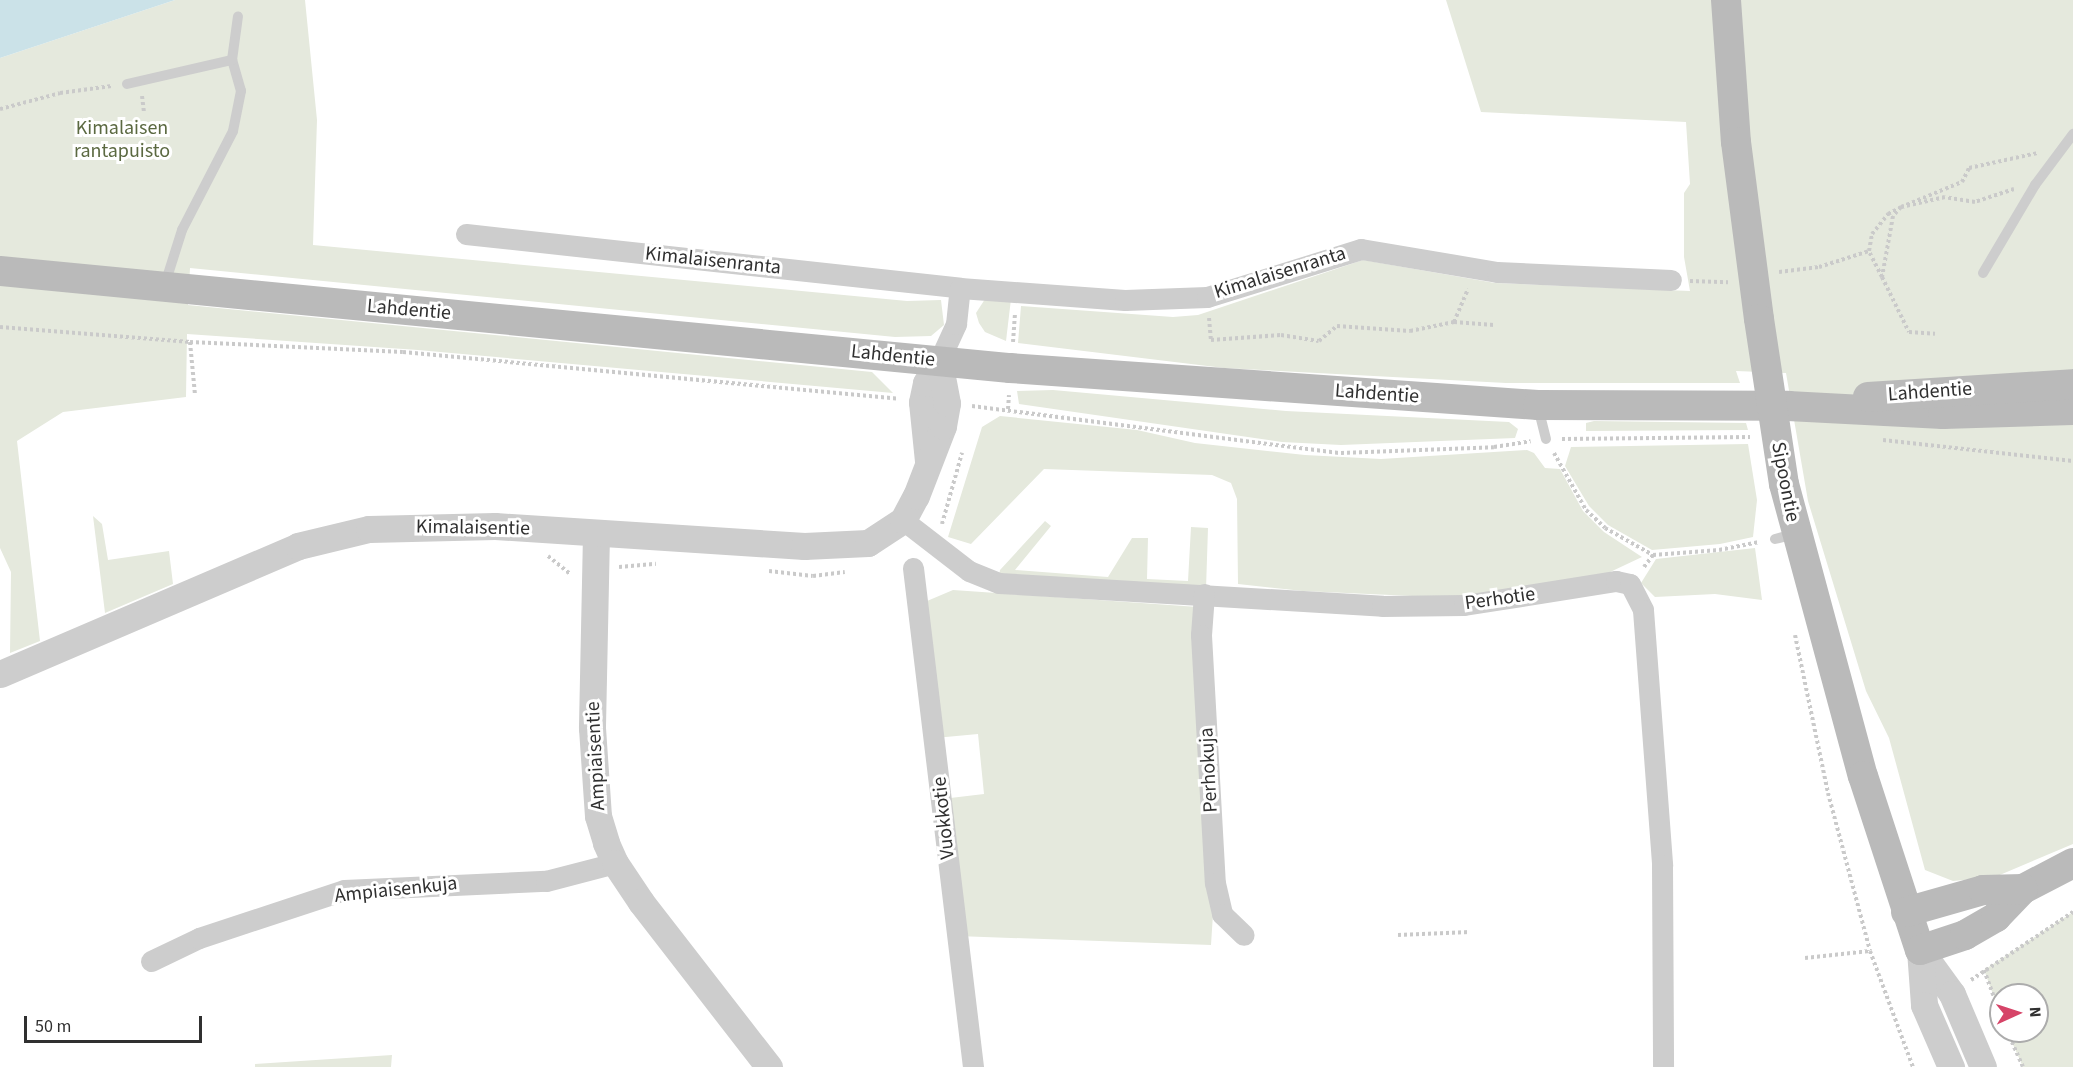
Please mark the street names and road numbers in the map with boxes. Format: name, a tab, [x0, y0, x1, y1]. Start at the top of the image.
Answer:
street label: Kimalaisenranta	[644, 242, 782, 280]
street label: Kimalaisenranta	[1211, 242, 1349, 304]
street label: Lahdentie	[366, 294, 452, 326]
street label: Lahdentie	[850, 340, 936, 372]
street label: Lahdentie	[1887, 377, 1973, 407]
street label: Lahdentie	[1334, 379, 1420, 409]
street label: Sipoontie	[1766, 440, 1804, 524]
street label: Kimalaisentie	[416, 515, 530, 541]
street label: Perhotie	[1463, 582, 1537, 616]
street label: Ampiaisentie	[581, 701, 611, 811]
street label: Perhokuja	[1195, 727, 1223, 813]
street label: Vuokkotie	[928, 775, 960, 861]
street label: Ampiaisenkuja	[333, 872, 459, 908]

